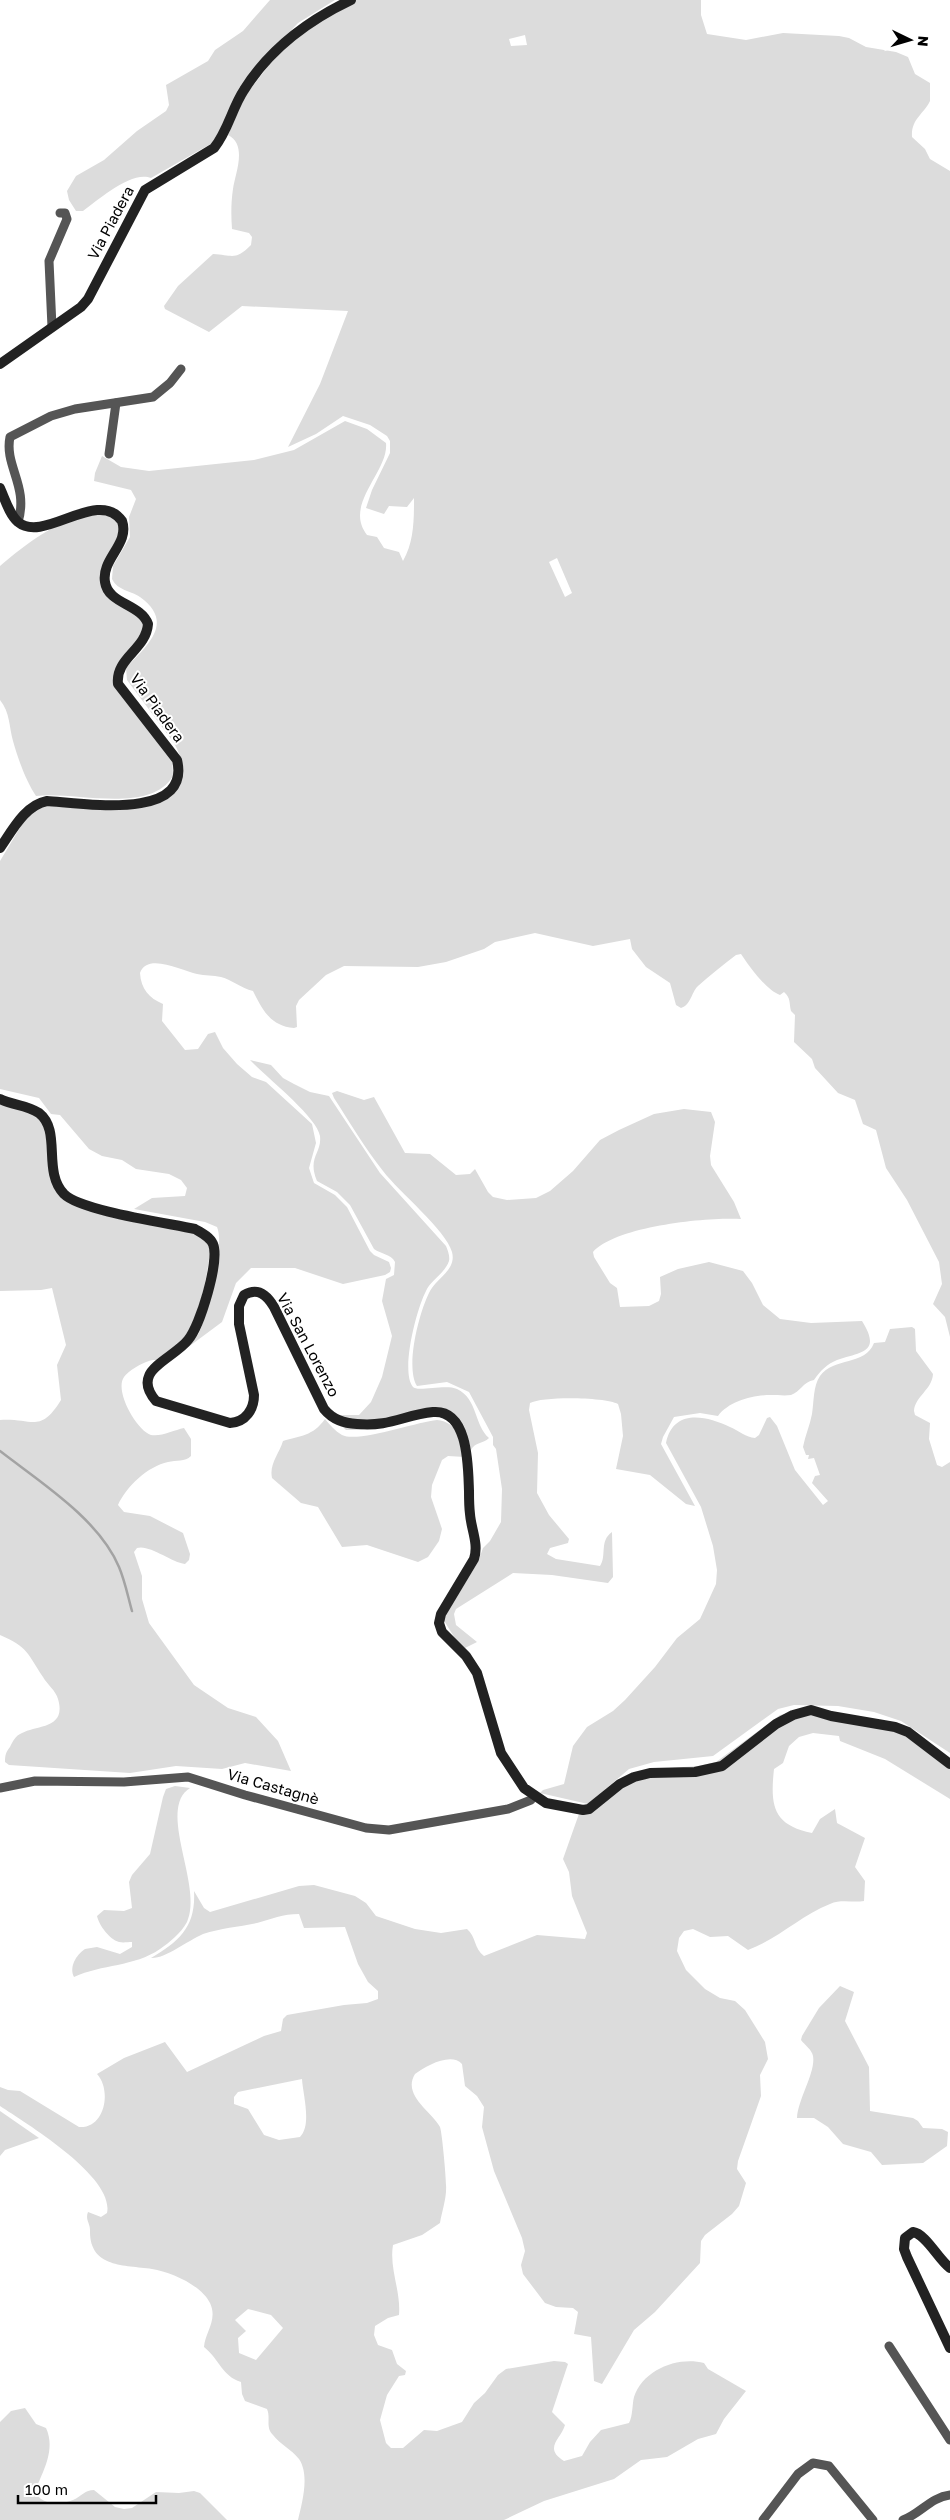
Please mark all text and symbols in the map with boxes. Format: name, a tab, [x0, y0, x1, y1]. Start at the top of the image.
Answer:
north arrow	[885, 15, 935, 65]
text: N	[915, 35, 932, 47]
street label: Via Piadera	[83, 183, 137, 262]
street label: Via Piadera	[127, 669, 189, 745]
street label: Via San Lorenzo	[274, 1290, 344, 1400]
street label: Via Castagnè	[225, 1764, 321, 1808]
scale bar	[18, 2472, 155, 2504]
text: 100 m	[25, 2480, 68, 2498]

